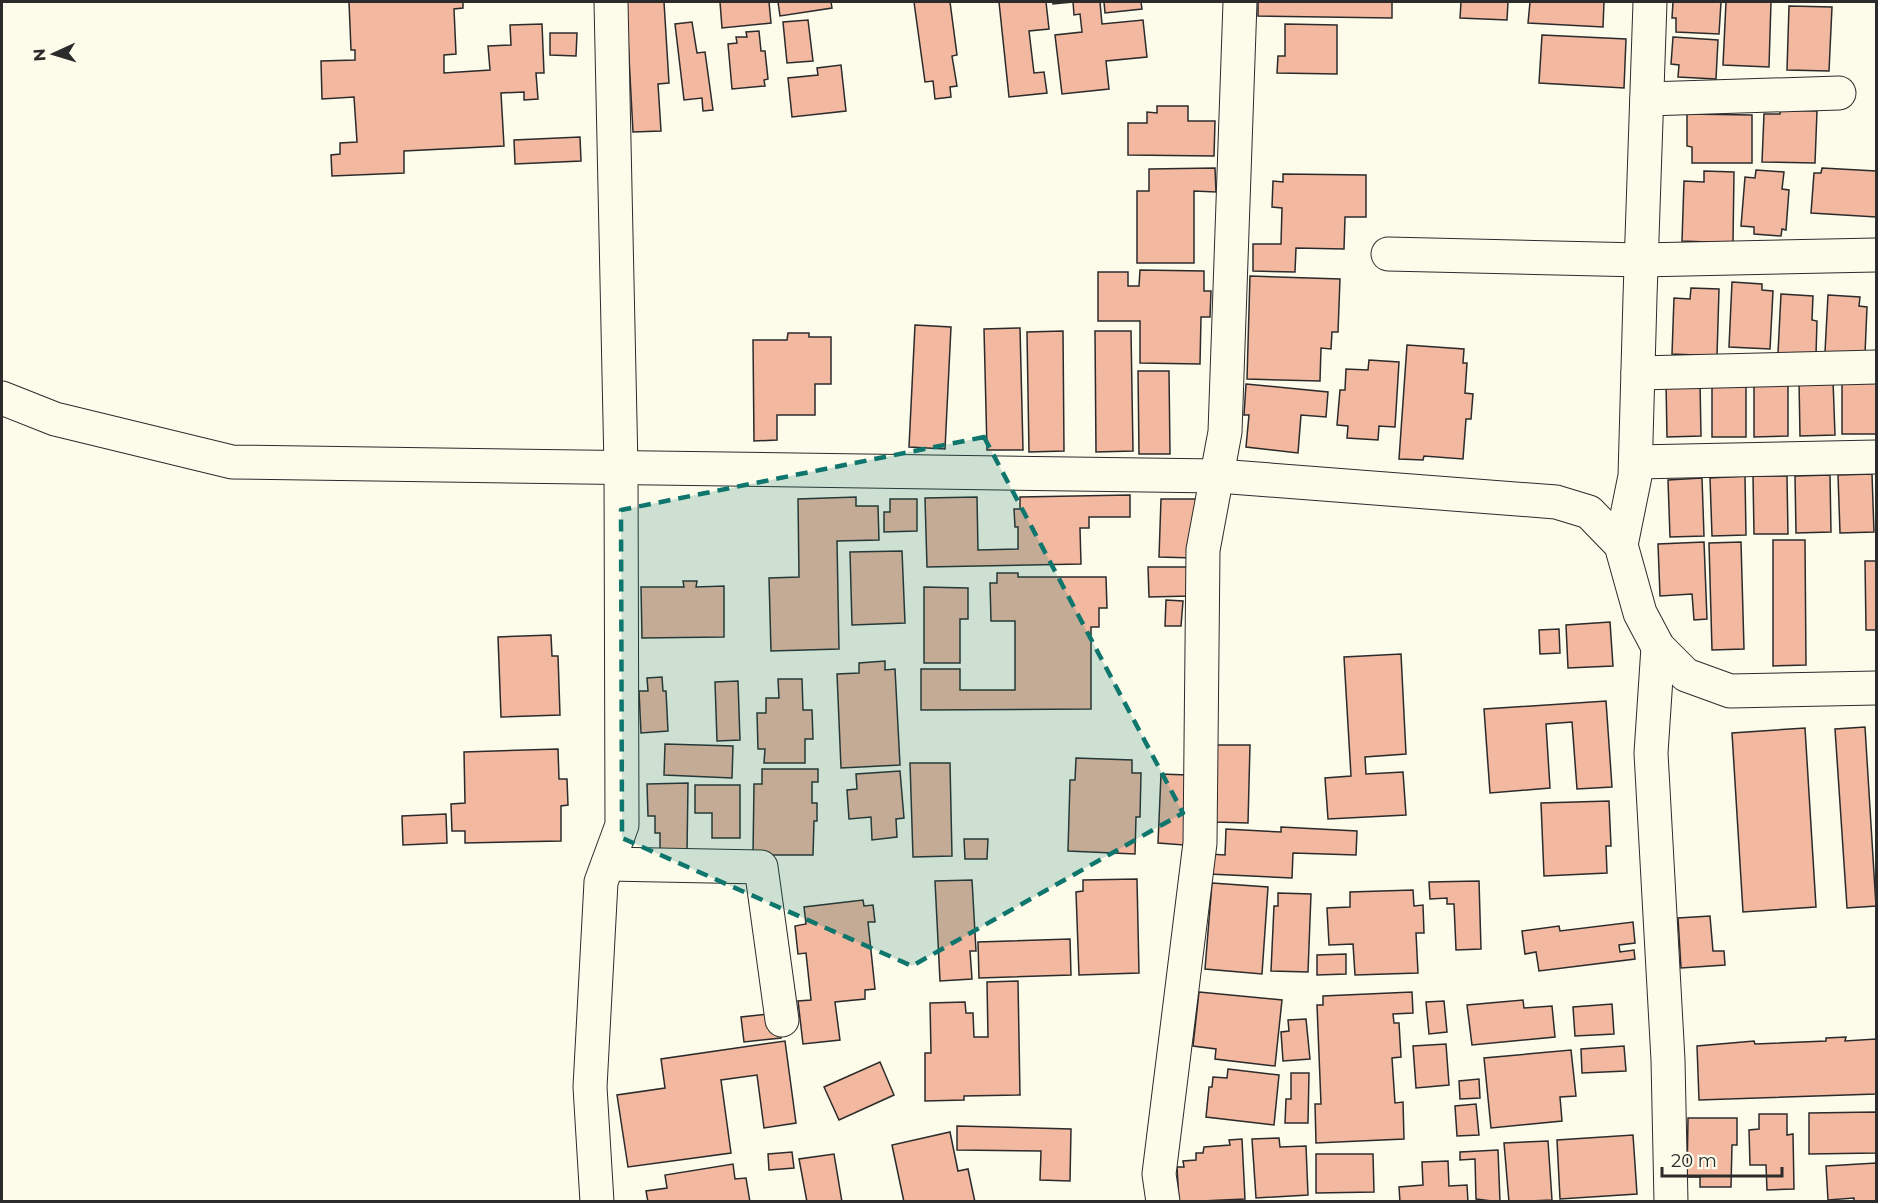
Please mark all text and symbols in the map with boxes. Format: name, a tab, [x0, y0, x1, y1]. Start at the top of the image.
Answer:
north arrow	[24, 24, 84, 84]
text: N	[30, 48, 49, 62]
scale bar	[1662, 1140, 1782, 1178]
text: 20 m	[1671, 1150, 1717, 1172]

